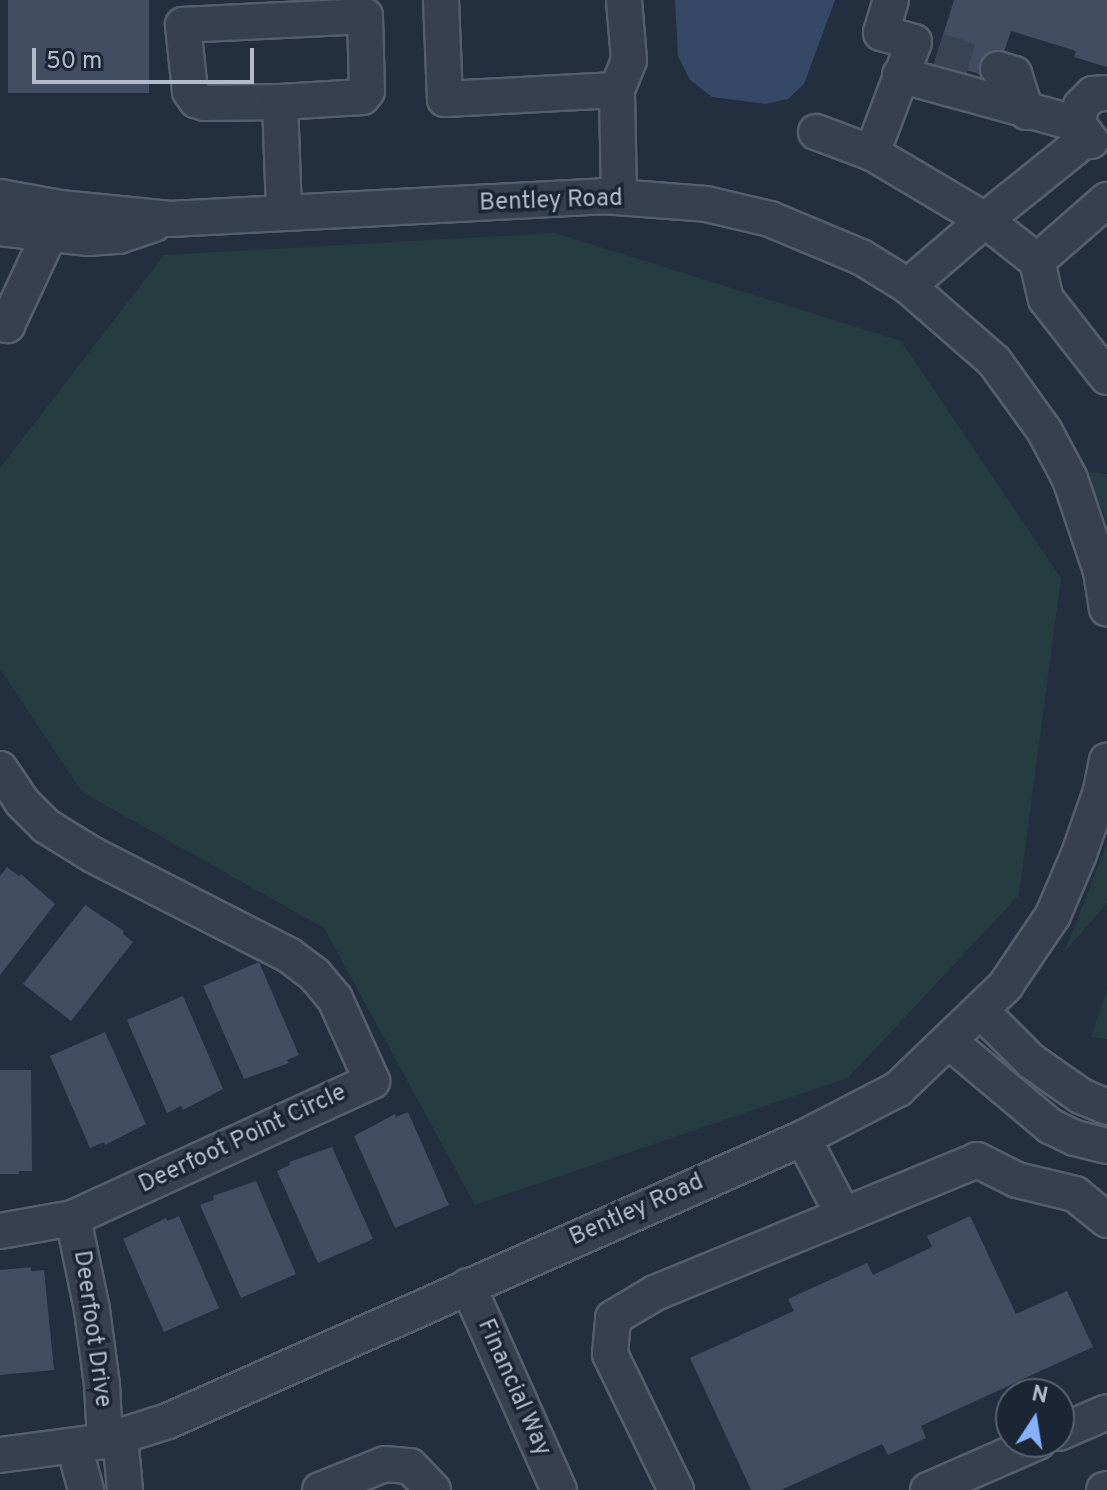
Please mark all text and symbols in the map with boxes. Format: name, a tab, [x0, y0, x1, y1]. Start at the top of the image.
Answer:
scale bar	[36, 32, 258, 82]
text: 50 m	[46, 47, 102, 77]
street label: Bentley Road	[479, 185, 623, 219]
street label: Deerfoot Point Circle	[135, 1079, 351, 1201]
street label: Bentley Road	[566, 1169, 708, 1253]
street label: Deerfoot Drive	[66, 1249, 116, 1409]
street label: Financial Way	[470, 1315, 556, 1461]
north arrow	[995, 1378, 1075, 1458]
text: N	[1029, 1381, 1050, 1411]

